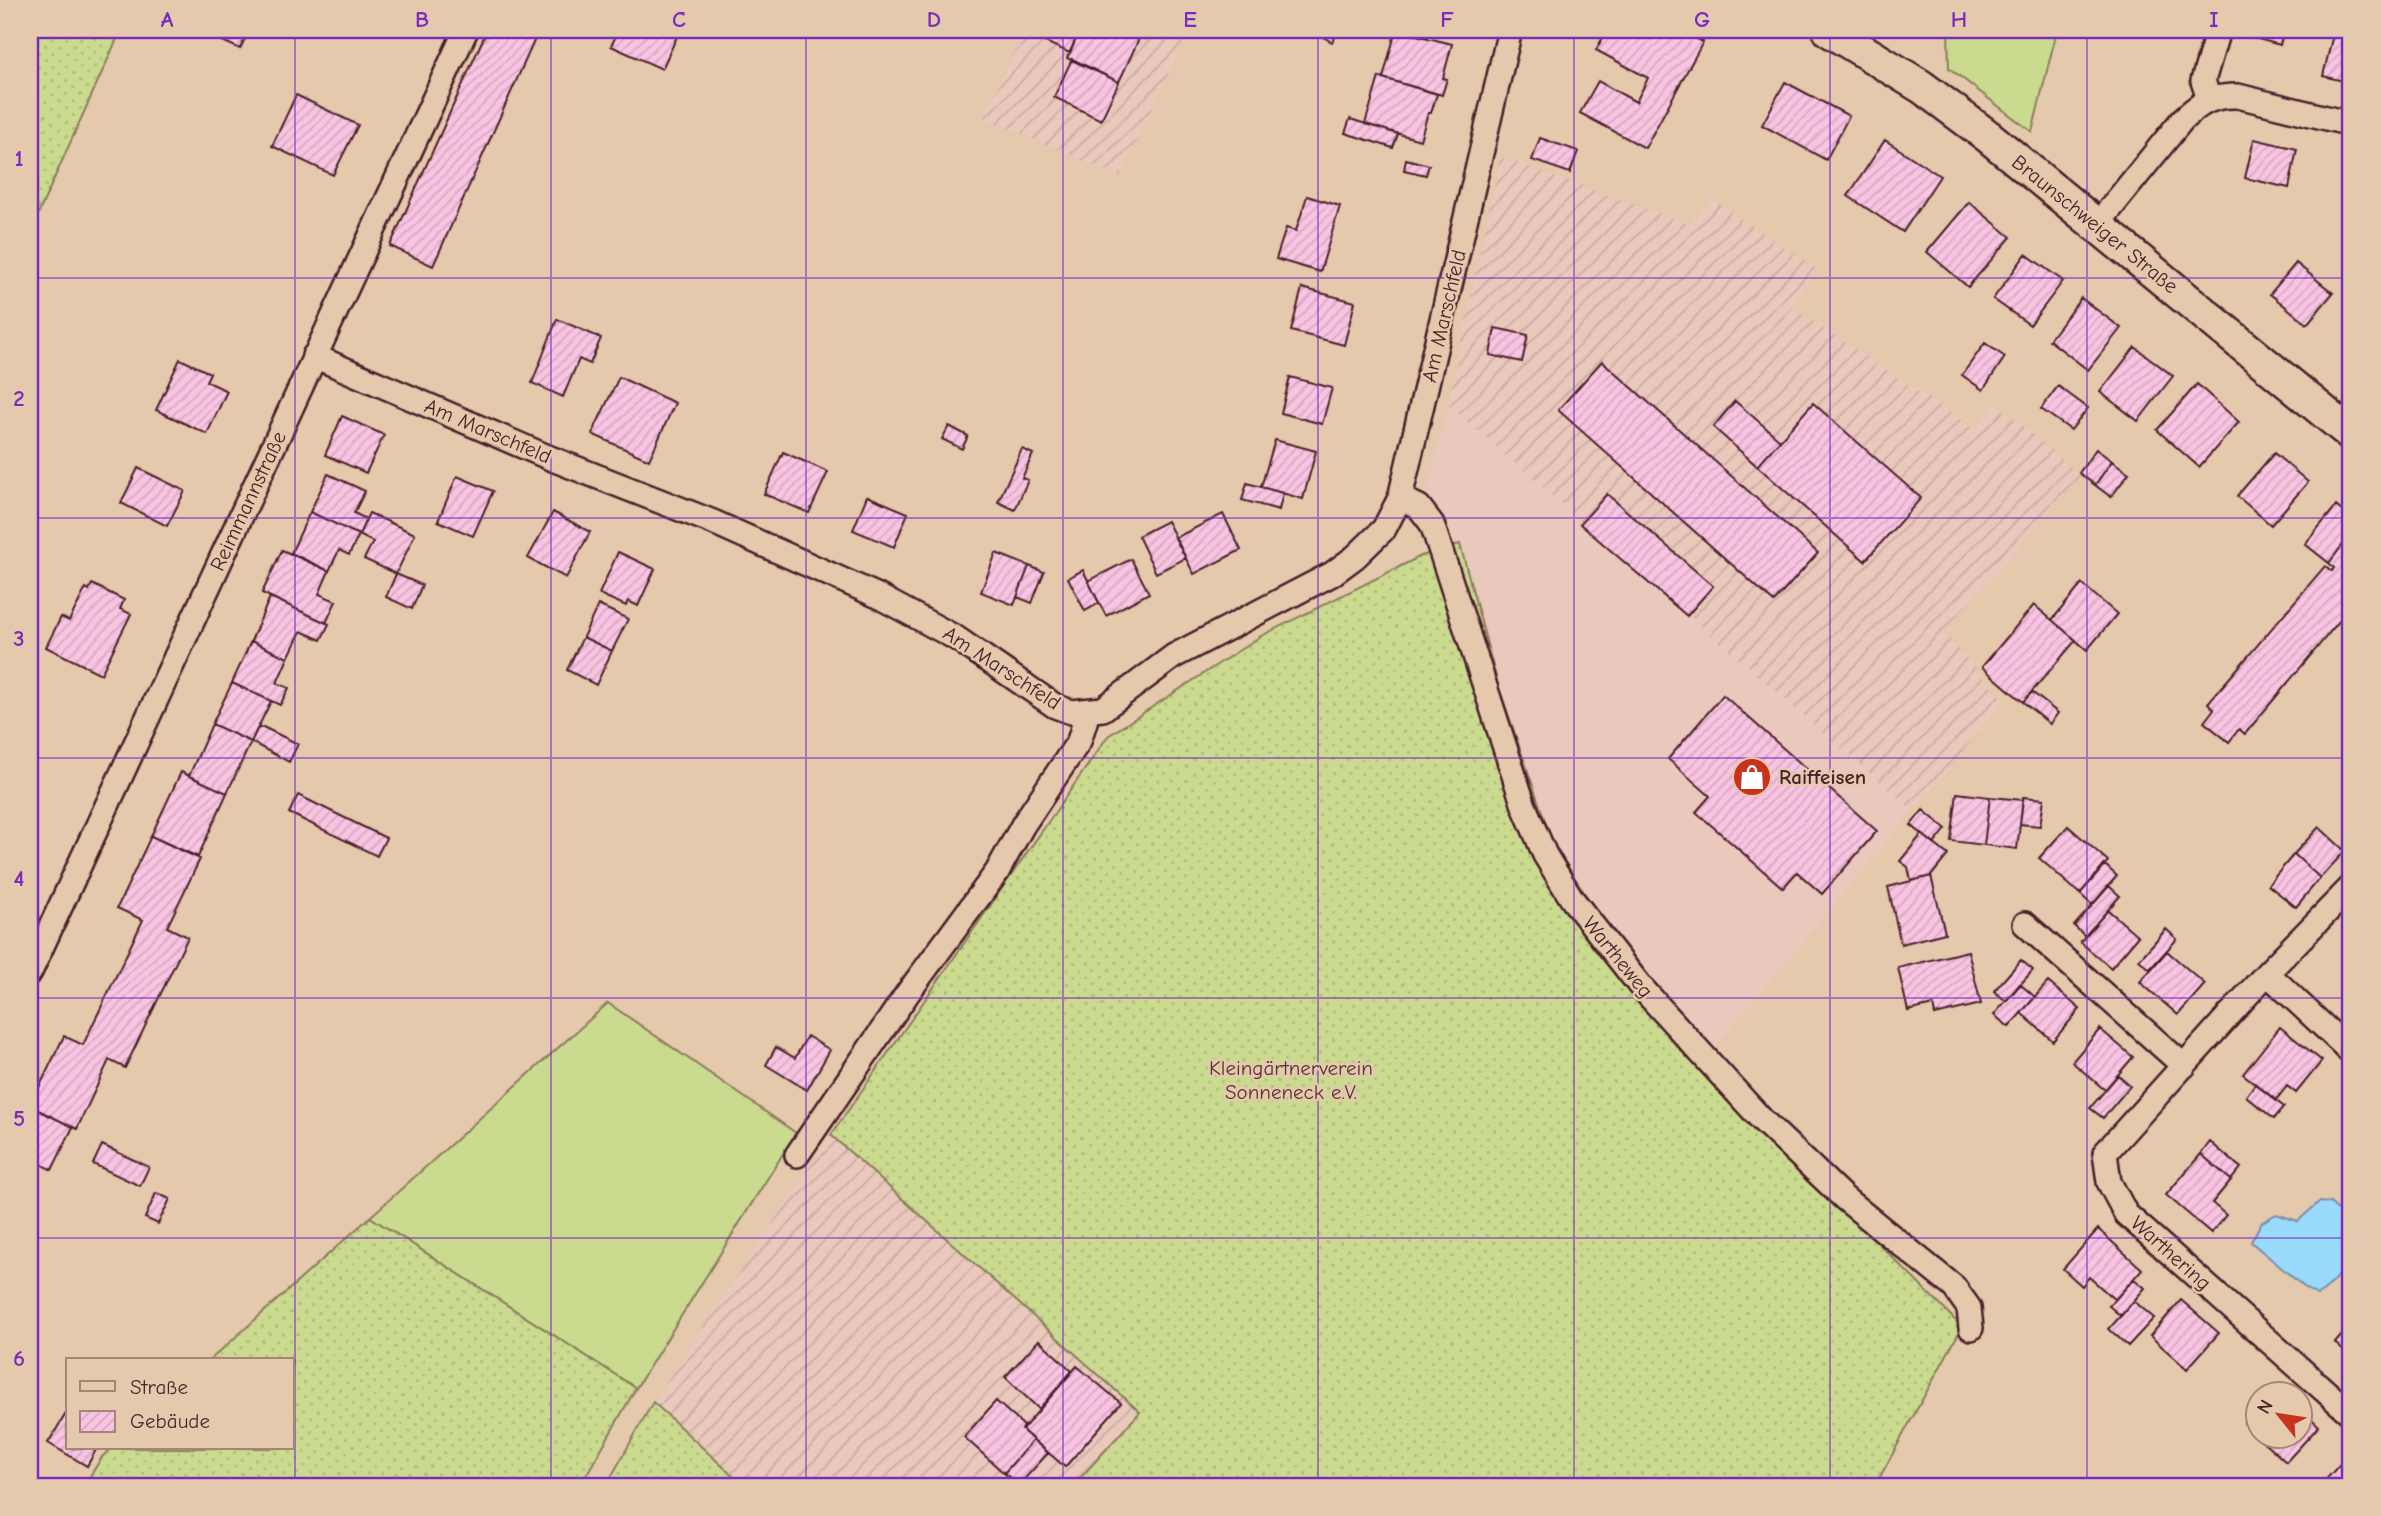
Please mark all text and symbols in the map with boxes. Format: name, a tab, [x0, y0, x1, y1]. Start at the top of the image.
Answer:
text: A	[161, 6, 174, 33]
text: B	[415, 6, 429, 33]
text: C	[672, 6, 686, 33]
text: D	[927, 6, 941, 33]
text: E	[1183, 6, 1197, 33]
text: F	[1440, 6, 1454, 33]
text: G	[1694, 6, 1710, 33]
text: H	[1951, 6, 1967, 33]
text: I	[2209, 6, 2219, 33]
text: 1	[14, 145, 24, 172]
street label: Braunschweiger Straße	[2007, 150, 2183, 298]
street label: Am Marschfeld	[1417, 247, 1471, 385]
text: 2	[13, 385, 25, 412]
street label: Am Marschfeld	[421, 394, 555, 468]
street label: Reimmannstraße	[205, 427, 291, 575]
street label: Am Marschfeld	[939, 621, 1065, 715]
text: 3	[13, 625, 25, 652]
shop icon: Raiffeisen	[1731, 756, 1773, 798]
place label: Raiffeisen	[1779, 765, 1866, 789]
text: 4	[14, 865, 25, 892]
street label: Wartheweg	[1578, 912, 1658, 1002]
park label: Kleingärtnerverein Sonneneck e.V.	[1209, 1056, 1373, 1104]
text: 5	[13, 1105, 25, 1132]
street label: Warthering	[2126, 1211, 2216, 1295]
text: 6	[13, 1345, 25, 1372]
legend	[66, 1358, 294, 1450]
text: Straße	[130, 1375, 188, 1399]
north arrow	[2244, 1380, 2314, 1450]
text: N	[2253, 1396, 2278, 1418]
text: Gebäude	[130, 1409, 210, 1433]

